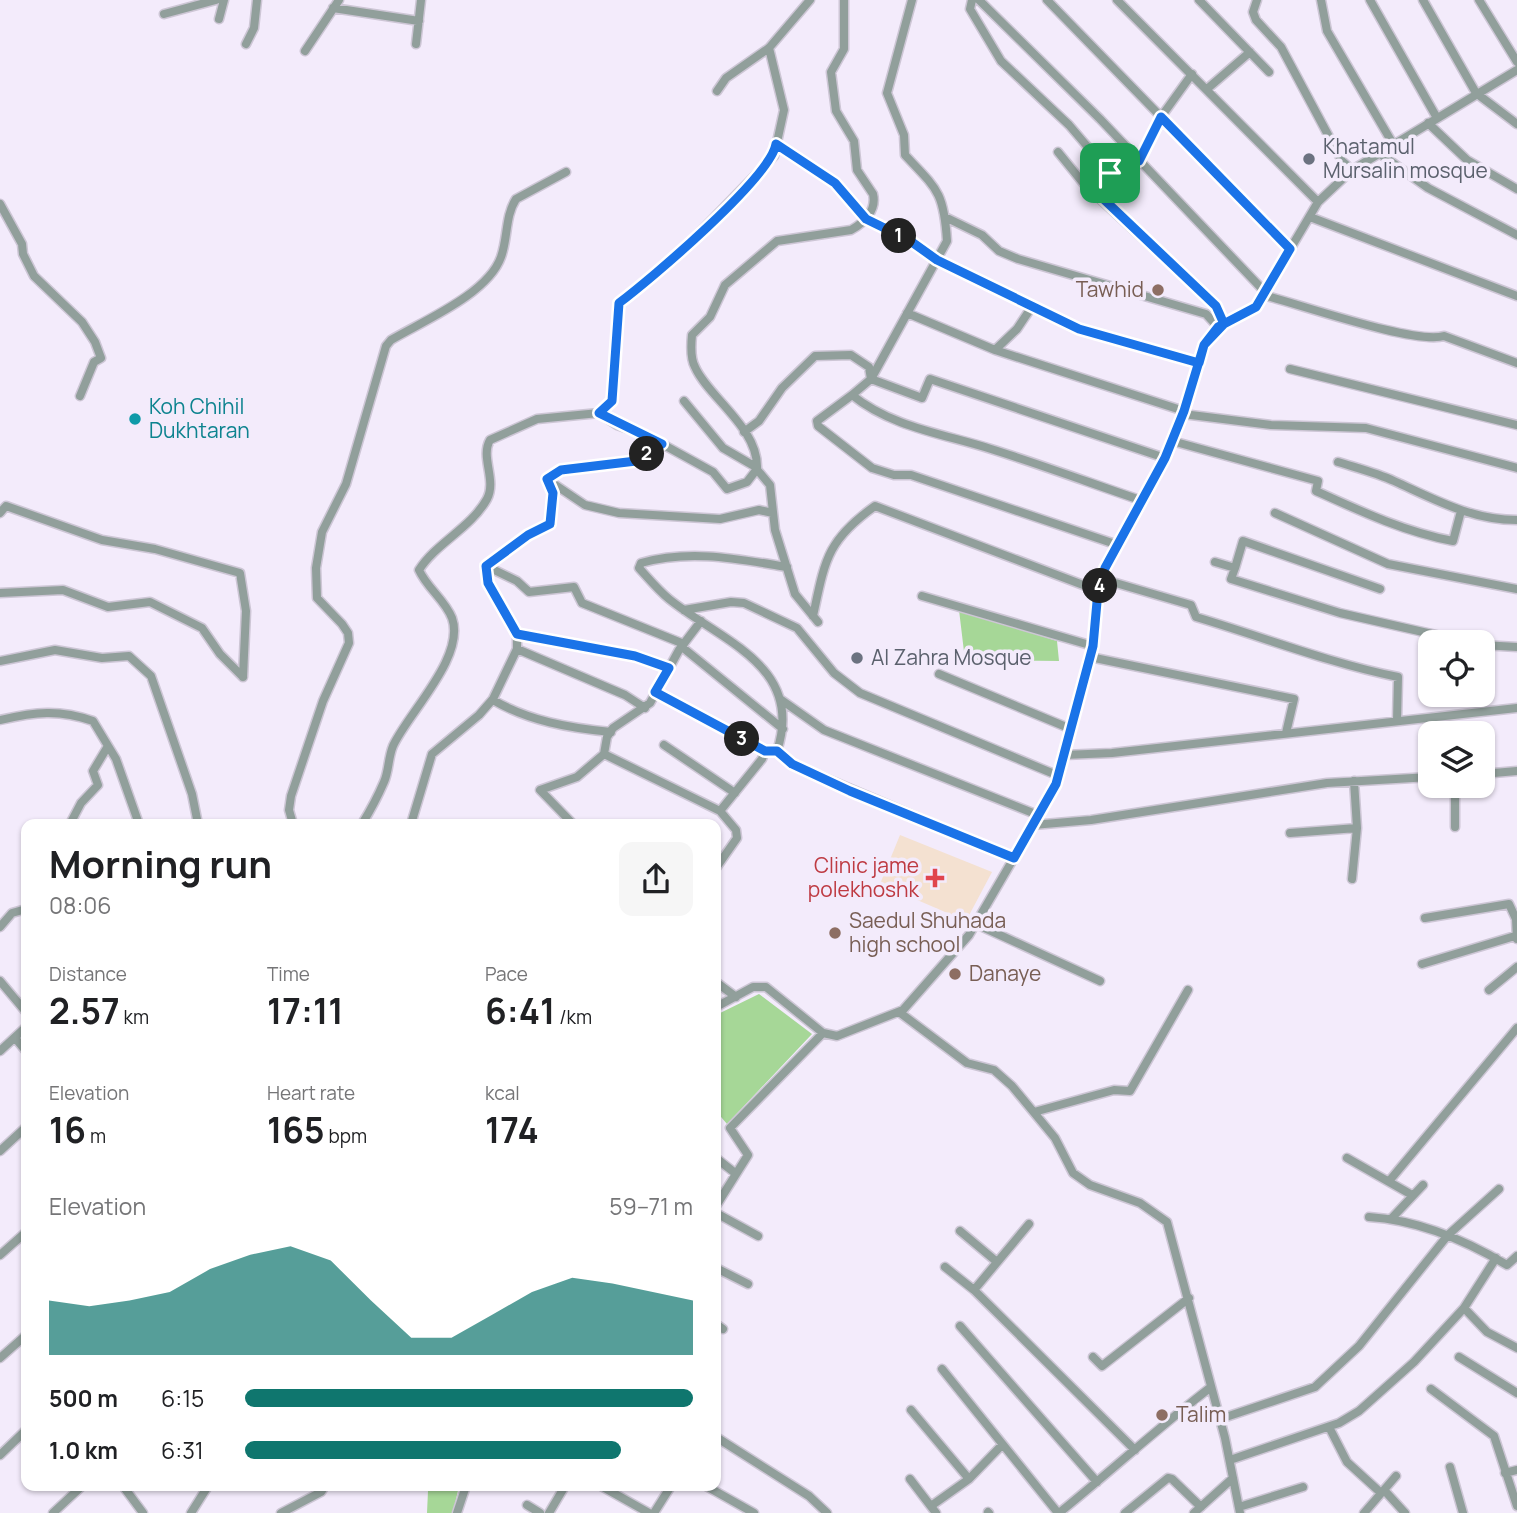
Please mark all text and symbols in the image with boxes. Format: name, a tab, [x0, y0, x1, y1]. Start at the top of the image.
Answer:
place label: Khatamul Mursalin mosque	[1323, 132, 1488, 184]
pin	[1080, 143, 1140, 203]
marker: Khatamul Mursalin mosque	[1301, 151, 1317, 167]
icon: arrive	[1091, 154, 1129, 192]
pin: 1	[881, 218, 916, 254]
text: 1	[894, 222, 903, 248]
place label: Tawhid	[1076, 275, 1144, 303]
marker: Tawhid	[1150, 282, 1166, 298]
place label: Koh Chihil Dukhtaran	[149, 392, 250, 444]
marker: Koh Chihil Dukhtaran	[127, 411, 143, 427]
pin: 2	[630, 436, 664, 472]
text: 2	[641, 440, 652, 466]
pin: 4	[1082, 568, 1118, 604]
text: 4	[1094, 572, 1105, 598]
map controls	[1418, 630, 1495, 798]
button: locate	[1418, 630, 1495, 707]
place label: Al Zahra Mosque	[871, 643, 1032, 671]
marker: Al Zahra Mosque	[849, 650, 865, 666]
button: layers	[1418, 721, 1495, 798]
pin: 3	[724, 722, 760, 756]
text: 3	[736, 725, 747, 751]
text: Morning run	[49, 837, 272, 889]
button: share	[619, 842, 693, 916]
place label: Clinic jame polekhoshk	[808, 851, 920, 903]
marker: Clinic jame polekhoshk	[925, 868, 945, 888]
text: 08:06	[49, 889, 112, 921]
place label: Saedul Shuhada high school	[849, 906, 1006, 958]
marker: Saedul Shuhada high school	[827, 925, 843, 941]
place label: Danaye	[969, 959, 1041, 987]
text: Distance	[49, 961, 127, 987]
text: Time	[267, 961, 310, 987]
text: Pace	[485, 961, 528, 987]
marker: Danaye	[947, 966, 963, 982]
text: 2.57	[49, 987, 120, 1035]
text: 17:11	[267, 987, 344, 1035]
text: 6:41	[485, 987, 555, 1035]
text: km	[120, 1004, 149, 1030]
text: /km	[555, 1004, 592, 1030]
text: Elevation	[49, 1080, 129, 1106]
text: Heart rate	[267, 1080, 355, 1106]
text: kcal	[485, 1080, 520, 1106]
text: 16	[49, 1106, 86, 1154]
text: 165	[267, 1106, 325, 1154]
text: 174	[485, 1106, 539, 1154]
text: m	[86, 1123, 106, 1149]
text: bpm	[325, 1123, 367, 1149]
text: Elevation	[49, 1190, 146, 1222]
text: 59–71 m	[609, 1190, 693, 1222]
text: 500 m	[49, 1382, 118, 1414]
text: 6:15	[161, 1382, 204, 1414]
place label: Talim	[1176, 1400, 1226, 1428]
marker: Talim	[1154, 1407, 1170, 1423]
text: 1.0 km	[49, 1434, 118, 1466]
text: 6:31	[161, 1434, 204, 1466]

